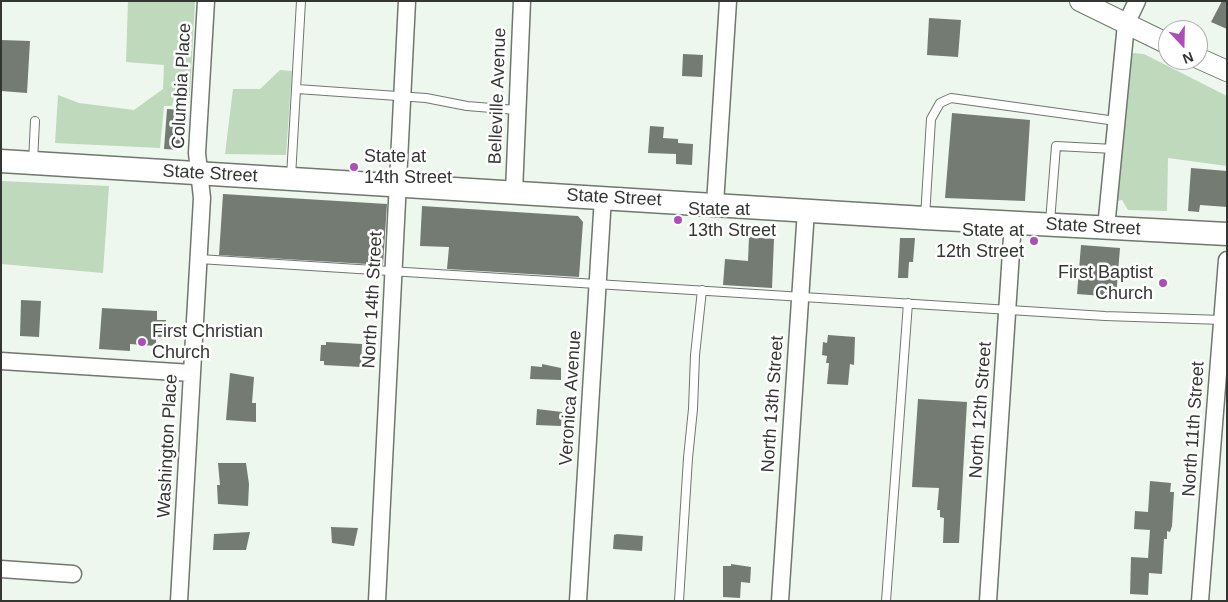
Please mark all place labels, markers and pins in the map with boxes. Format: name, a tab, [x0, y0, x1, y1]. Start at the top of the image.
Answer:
place label: State at 14th Street	[364, 146, 452, 188]
marker: State at 14th Street	[348, 161, 360, 173]
place label: State at 13th Street	[688, 199, 776, 242]
marker: State at 13th Street	[672, 214, 684, 226]
place label: State at 12th Street	[936, 220, 1024, 262]
marker: State at 12th Street	[1028, 235, 1040, 247]
place label: First Baptist Church	[1058, 262, 1153, 304]
marker: First Baptist Church	[1157, 277, 1169, 289]
place label: First Christian Church	[152, 321, 263, 364]
marker: First Christian Church	[136, 336, 148, 348]

